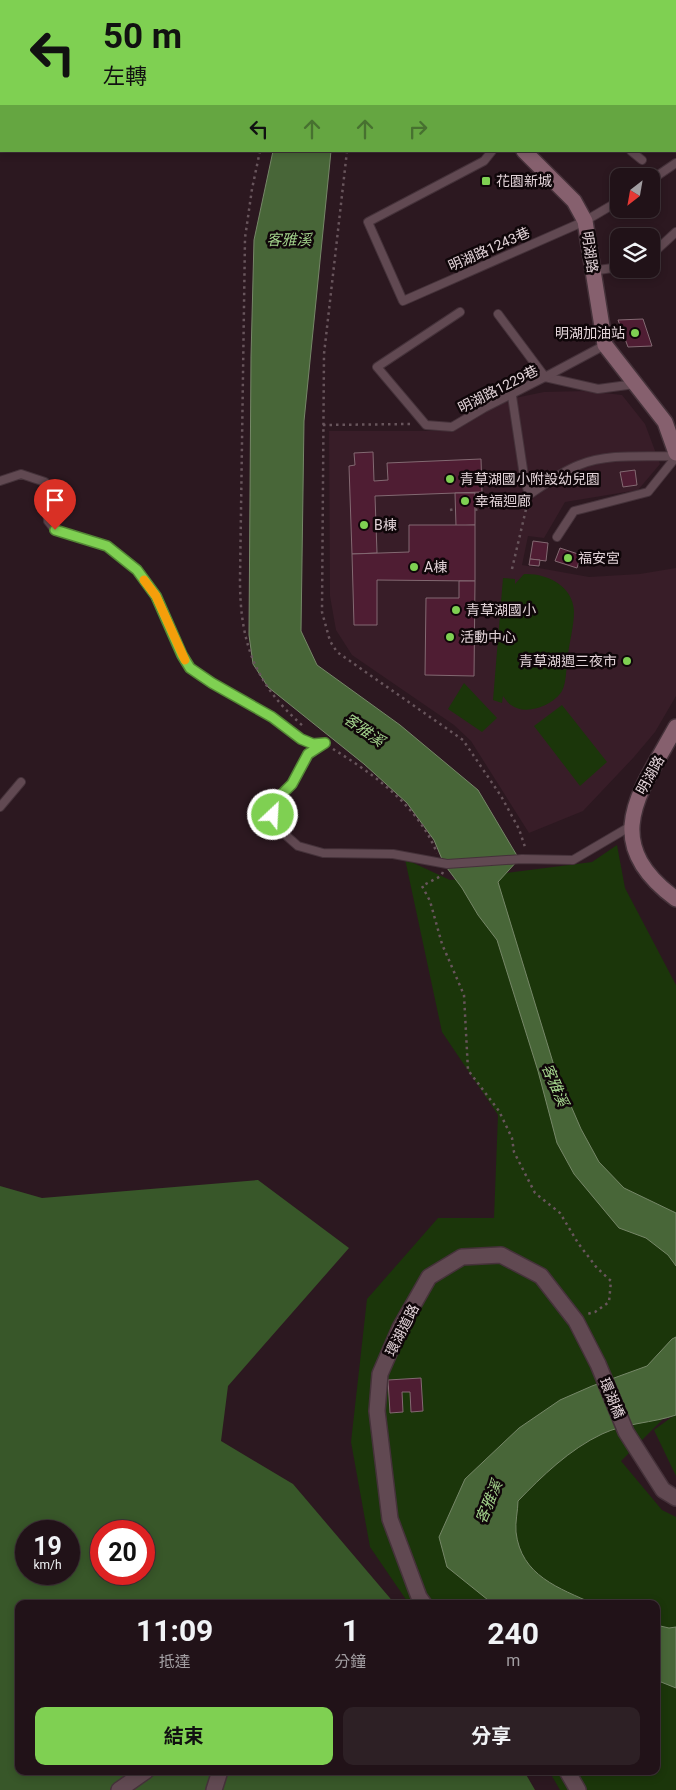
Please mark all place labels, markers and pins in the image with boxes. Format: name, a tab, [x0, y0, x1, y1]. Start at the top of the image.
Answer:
place label: 花園新城	[496, 173, 552, 189]
marker: 花園新城	[480, 175, 492, 187]
place label: 明湖加油站	[555, 325, 625, 341]
marker: 明湖加油站	[629, 327, 641, 339]
place label: 青草湖國小附設幼兒園	[460, 471, 600, 487]
marker: 青草湖國小附設幼兒園	[444, 473, 456, 485]
pin	[34, 479, 76, 530]
place label: 幸福迴廊	[475, 493, 531, 509]
marker: 幸福迴廊	[459, 495, 471, 507]
place label: B棟	[374, 517, 397, 533]
marker: B棟	[358, 519, 370, 531]
place label: 福安宮	[578, 550, 620, 566]
marker: 福安宮	[562, 552, 574, 564]
place label: A棟	[424, 559, 447, 575]
marker: A棟	[408, 561, 420, 573]
place label: 青草湖國小	[466, 602, 536, 618]
marker: 青草湖國小	[450, 604, 462, 616]
place label: 活動中心	[460, 629, 516, 645]
marker: 活動中心	[444, 631, 456, 643]
place label: 青草湖週三夜市	[519, 653, 617, 669]
marker: 青草湖週三夜市	[621, 655, 633, 667]

